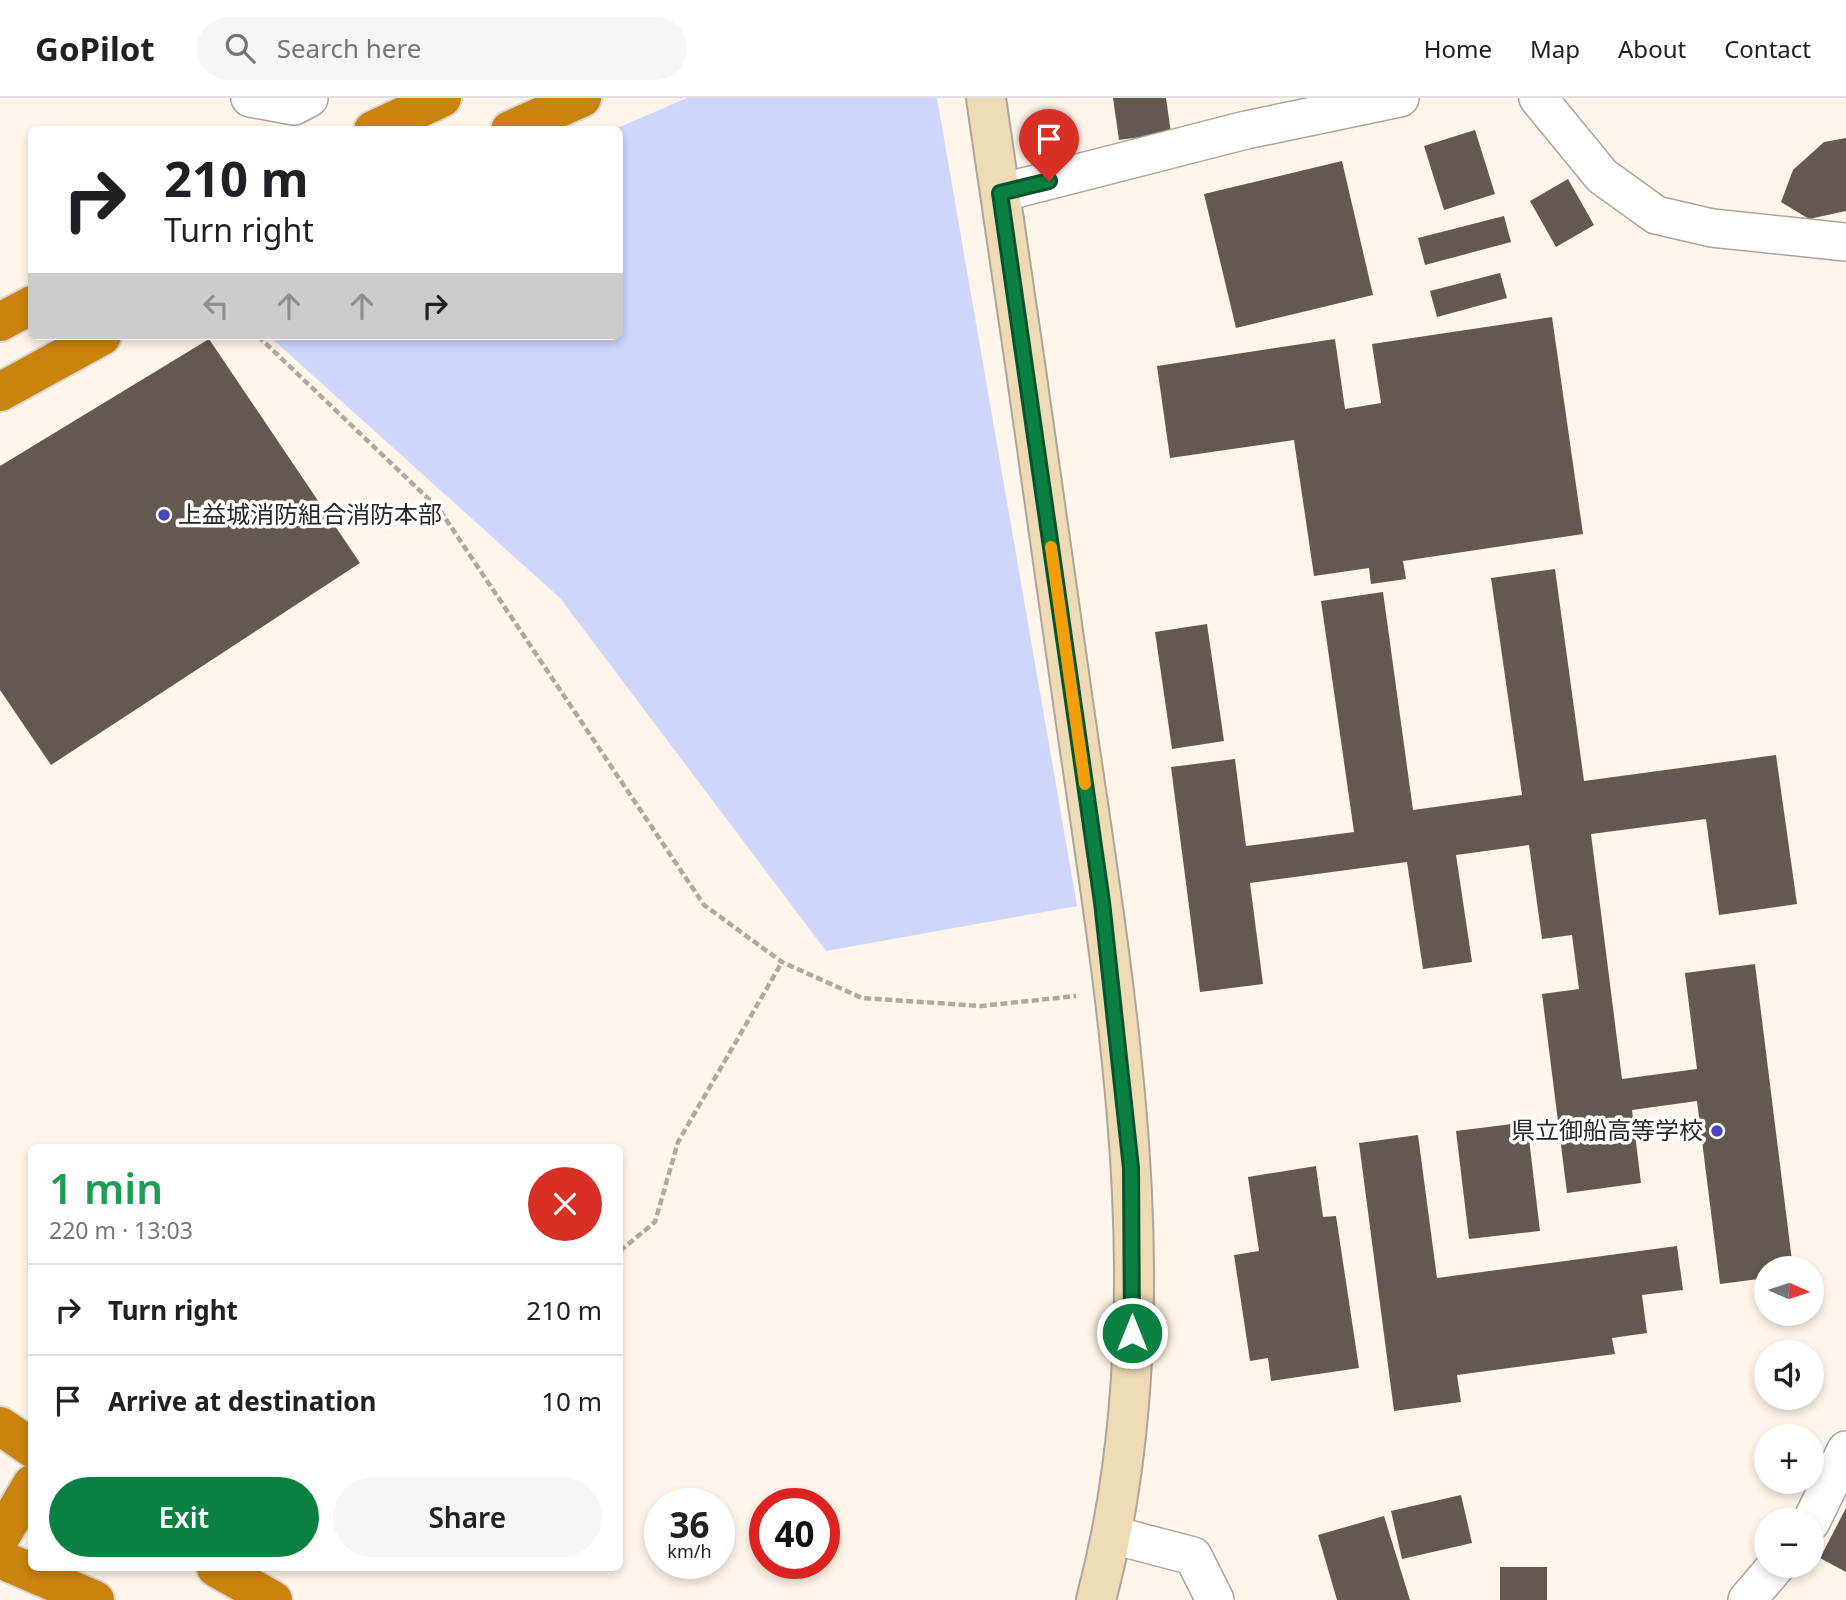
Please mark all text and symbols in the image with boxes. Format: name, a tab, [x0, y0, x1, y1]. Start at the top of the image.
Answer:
search box	[197, 17, 687, 80]
text: GoPilot	[35, 26, 155, 71]
icon: search	[221, 29, 259, 67]
text: Search here	[277, 30, 421, 66]
text: Home	[1424, 32, 1492, 65]
text: Map	[1530, 32, 1580, 65]
text: About	[1618, 32, 1686, 65]
text: Contact	[1724, 32, 1811, 65]
pin	[1019, 109, 1079, 181]
icon: arrive	[1030, 120, 1068, 158]
text: 210 m	[164, 145, 309, 211]
icon: right	[49, 154, 140, 245]
text: Turn right	[164, 208, 314, 251]
icon: left	[197, 287, 235, 325]
icon: ahead	[270, 287, 308, 325]
icon: ahead	[343, 287, 381, 325]
icon: right	[416, 287, 454, 325]
place label: 上益城消防組合消防本部	[178, 497, 442, 530]
marker: 上益城消防組合消防本部	[156, 507, 172, 523]
place label: 県立御船高等学校	[1511, 1113, 1703, 1146]
marker: 県立御船高等学校	[1709, 1123, 1725, 1139]
text: 1 min	[49, 1159, 163, 1216]
button: close	[528, 1167, 602, 1241]
text: 220 m · 13:03	[49, 1214, 193, 1246]
north arrow	[1754, 1256, 1824, 1326]
map controls	[1754, 1256, 1824, 1578]
icon: right	[49, 1291, 87, 1329]
text: Turn right	[108, 1292, 238, 1328]
text: 210 m	[526, 1292, 602, 1328]
position arrow	[1095, 1296, 1169, 1370]
button: sound	[1754, 1340, 1824, 1410]
icon: arrive	[49, 1382, 87, 1420]
text: Arrive at destination	[108, 1383, 377, 1419]
text: 10 m	[541, 1383, 602, 1419]
button: +	[1754, 1424, 1824, 1494]
button: Exit	[49, 1477, 319, 1557]
button: Share	[333, 1477, 602, 1557]
speed limit sign: 40	[749, 1488, 840, 1579]
text: 36	[669, 1501, 710, 1548]
button: −	[1754, 1508, 1824, 1578]
text: km/h	[667, 1539, 712, 1563]

